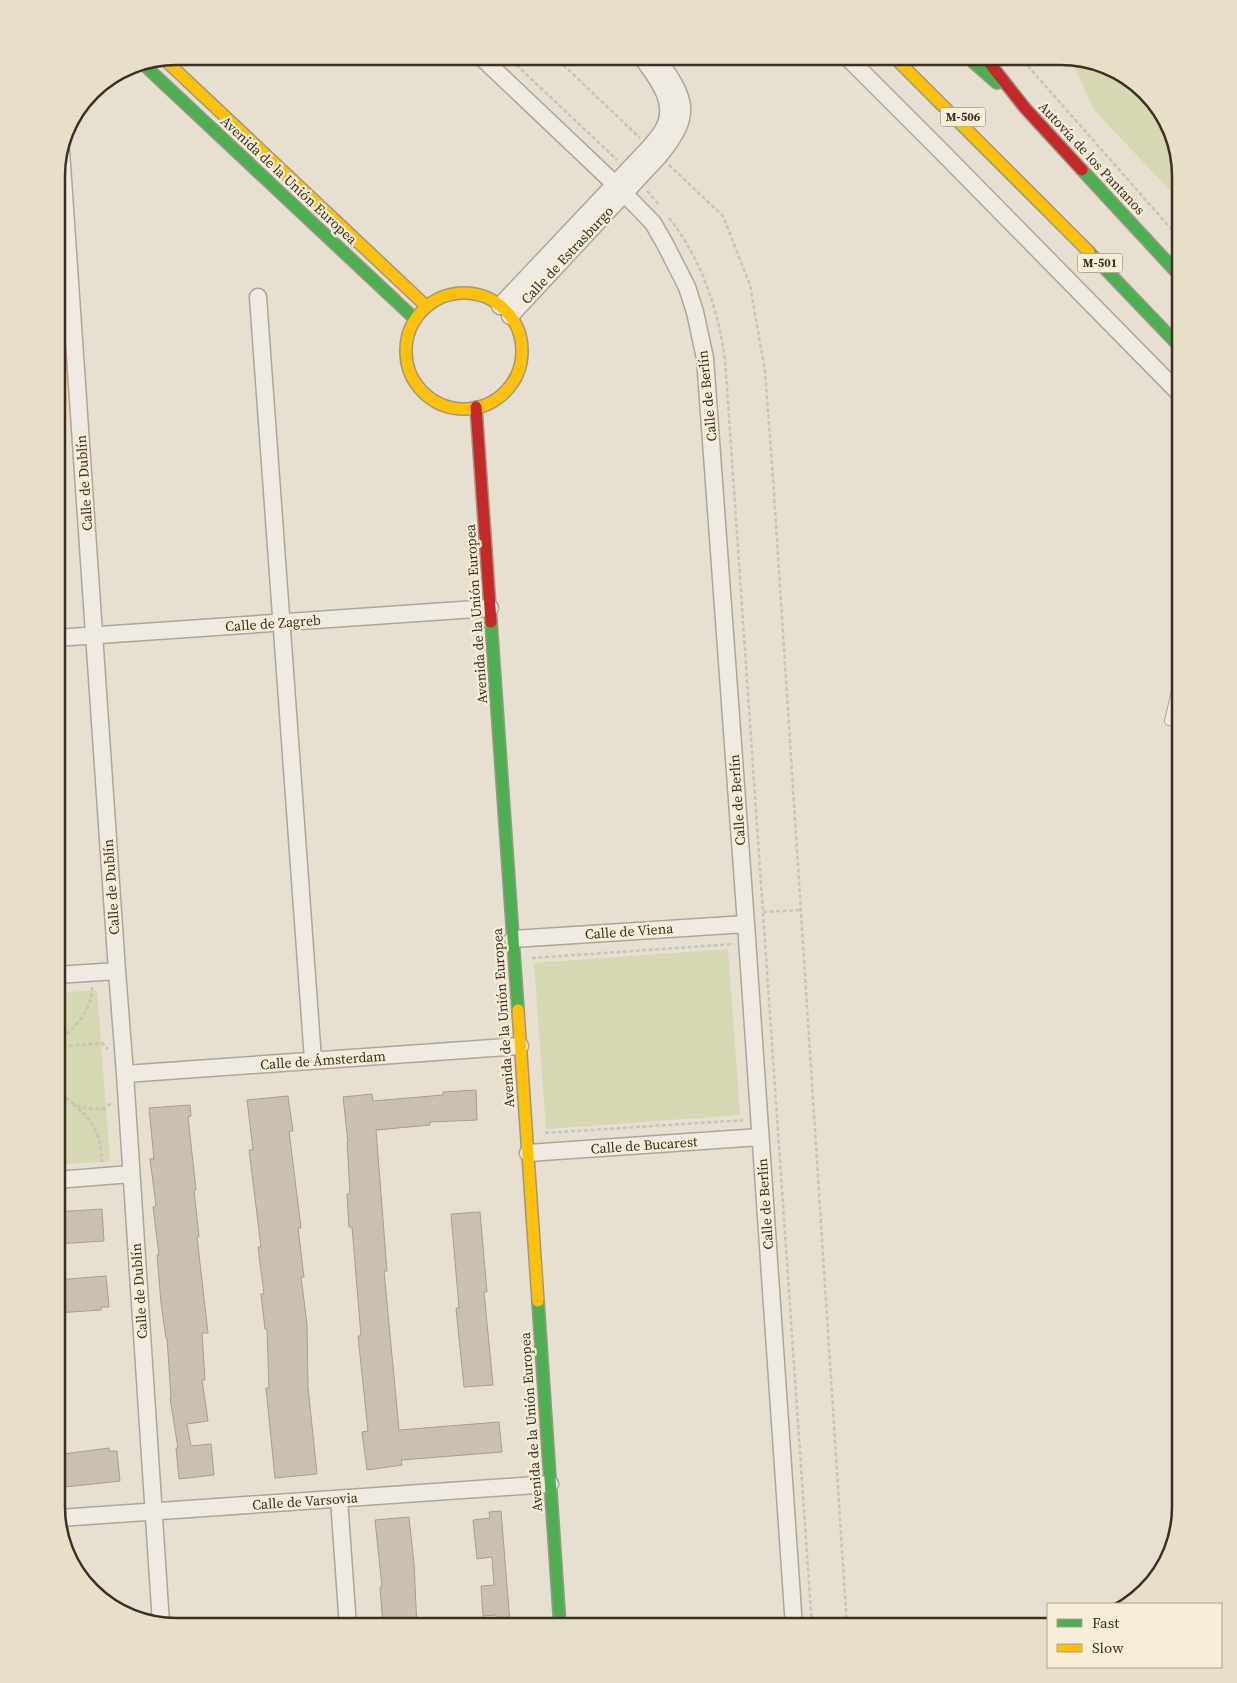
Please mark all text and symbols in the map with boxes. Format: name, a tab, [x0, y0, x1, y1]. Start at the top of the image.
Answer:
street label: Autovía de los Pantanos	[1034, 97, 1150, 219]
road number: M-506	[940, 108, 986, 126]
street label: Avenida de la Unión Europea	[216, 111, 362, 249]
street label: Calle de Estrasburgo	[516, 201, 618, 308]
road number: M-501	[1078, 254, 1122, 272]
street label: Calle de Berlín	[692, 349, 722, 443]
street label: Calle de Dublín	[71, 434, 97, 532]
street label: Avenida de la Unión Europea	[460, 523, 492, 704]
street label: Calle de Zagreb	[224, 610, 322, 636]
street label: Calle de Berlín	[724, 753, 750, 846]
street label: Calle de Dublín	[98, 838, 124, 936]
street label: Calle de Viena	[584, 918, 675, 944]
street label: Avenida de la Unión Europea	[487, 927, 519, 1108]
street label: Calle de Ámsterdam	[259, 1046, 387, 1074]
street label: Calle de Bucarest	[590, 1131, 699, 1159]
street label: Calle de Berlín	[752, 1157, 778, 1250]
street label: Calle de Dublín	[126, 1242, 152, 1340]
street label: Avenida de la Unión Europea	[515, 1331, 547, 1512]
street label: Calle de Varsovia	[251, 1487, 359, 1515]
legend	[1047, 1603, 1222, 1668]
text: Fast	[1092, 1612, 1119, 1633]
text: Slow	[1092, 1637, 1124, 1658]

